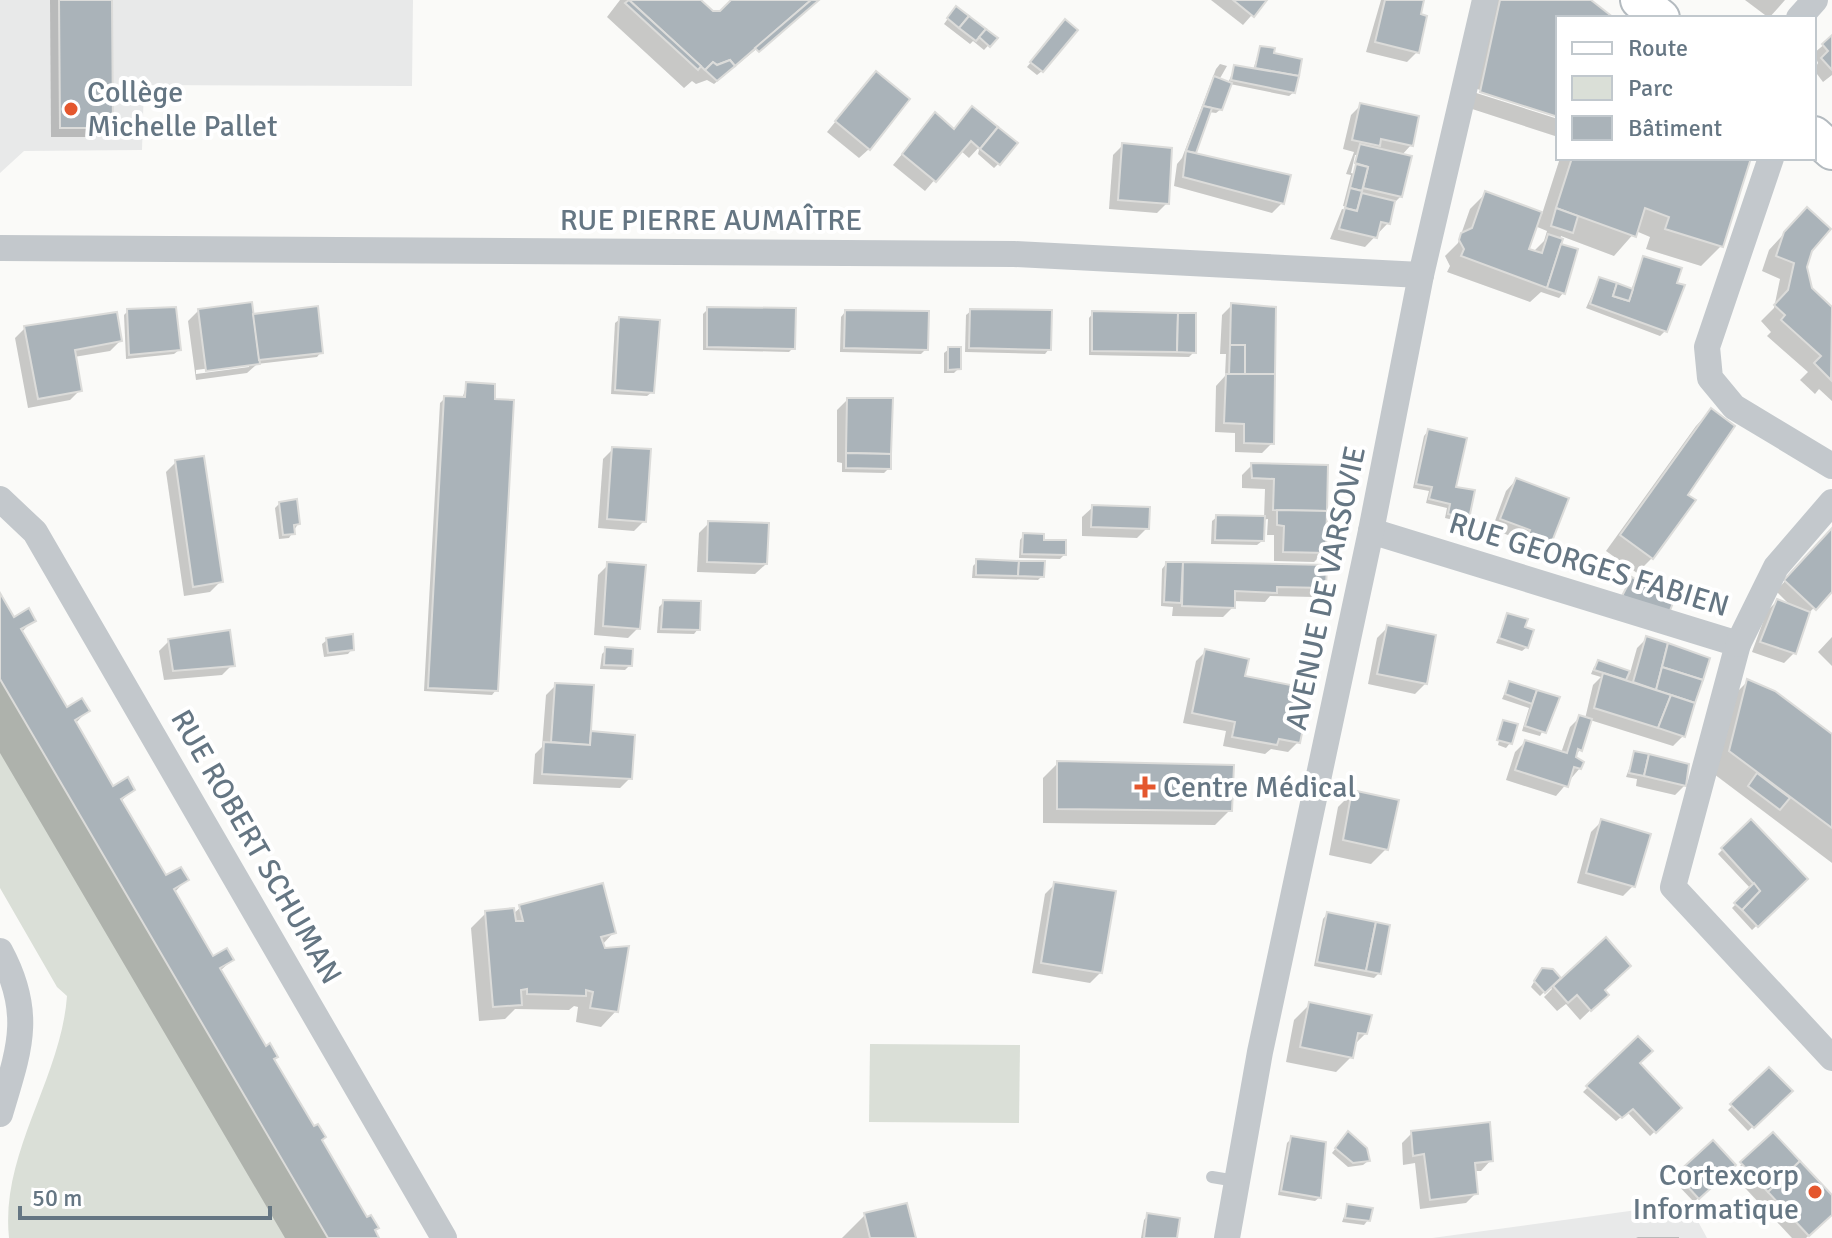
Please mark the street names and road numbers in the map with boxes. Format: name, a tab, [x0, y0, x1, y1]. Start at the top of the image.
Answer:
street label: RUE PIERRE AUMAÎTRE	[560, 202, 862, 239]
street label: AVENUE DE VARSOVIE	[1278, 443, 1374, 733]
street label: RUE GEORGES FABIEN	[1445, 505, 1733, 625]
street label: RUE ROBERT SCHUMAN	[162, 703, 350, 991]

